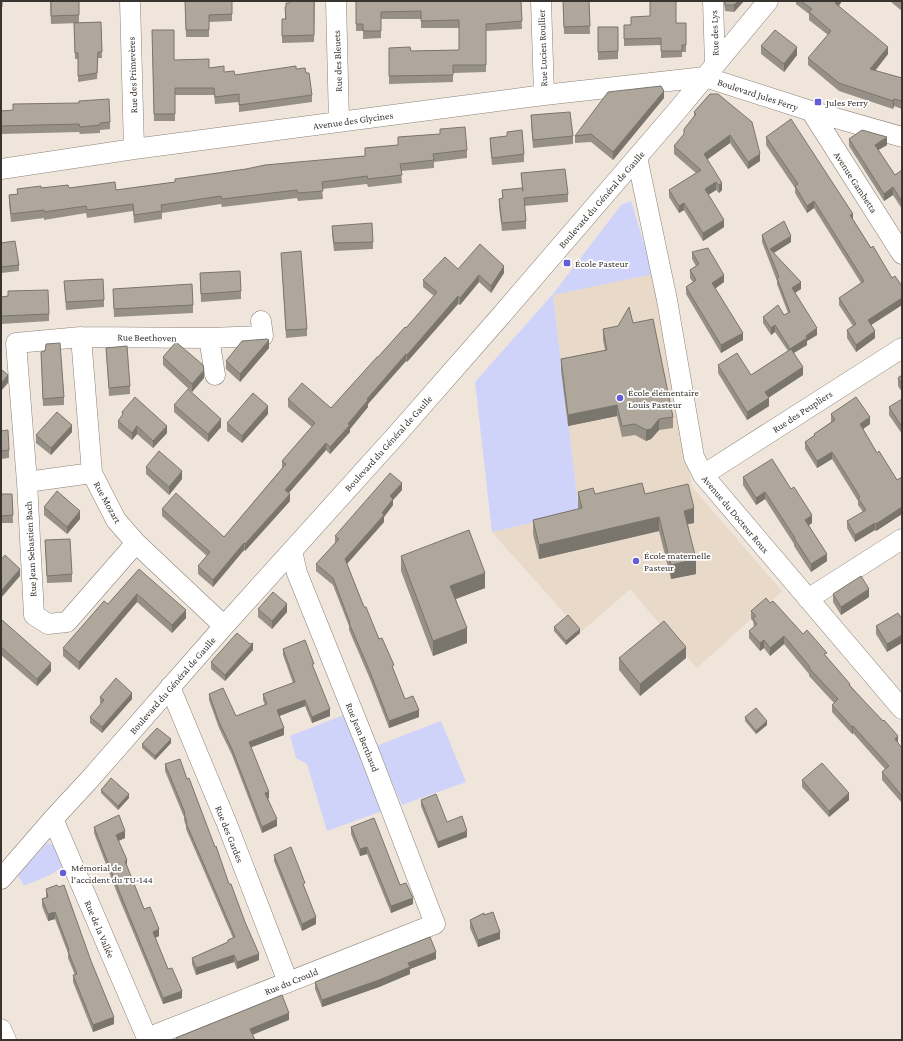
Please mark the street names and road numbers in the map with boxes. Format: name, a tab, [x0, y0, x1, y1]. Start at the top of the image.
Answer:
street label: Rue Lucien Roullier	[536, 9, 549, 87]
street label: Rue des Lys	[708, 10, 721, 56]
street label: Rue des Bleuets	[331, 30, 344, 92]
street label: Rue des Primevères	[126, 36, 139, 113]
street label: Boulevard Jules Ferry	[716, 76, 800, 113]
street label: Avenue des Glycines	[312, 109, 394, 132]
street label: Boulevard du Général de Gaulle	[556, 148, 647, 250]
street label: Avenue Gambetta	[832, 149, 880, 215]
street label: Rue Beethoven	[117, 331, 177, 344]
street label: Rue des Peupliers	[770, 388, 834, 435]
street label: Boulevard du Général de Gaulle	[342, 393, 435, 494]
street label: Avenue du Docteur Roux	[700, 473, 772, 556]
street label: Rue Mozart	[92, 479, 124, 526]
street label: Rue Jean Sebastien Bach	[22, 500, 39, 597]
street label: Boulevard du Général de Gaulle	[127, 634, 218, 736]
street label: Rue Jean Berthaud	[344, 701, 382, 774]
street label: Rue des Gardes	[213, 804, 246, 864]
street label: Rue de la Vallée	[82, 899, 117, 960]
street label: Rue du Crould	[263, 965, 320, 997]

